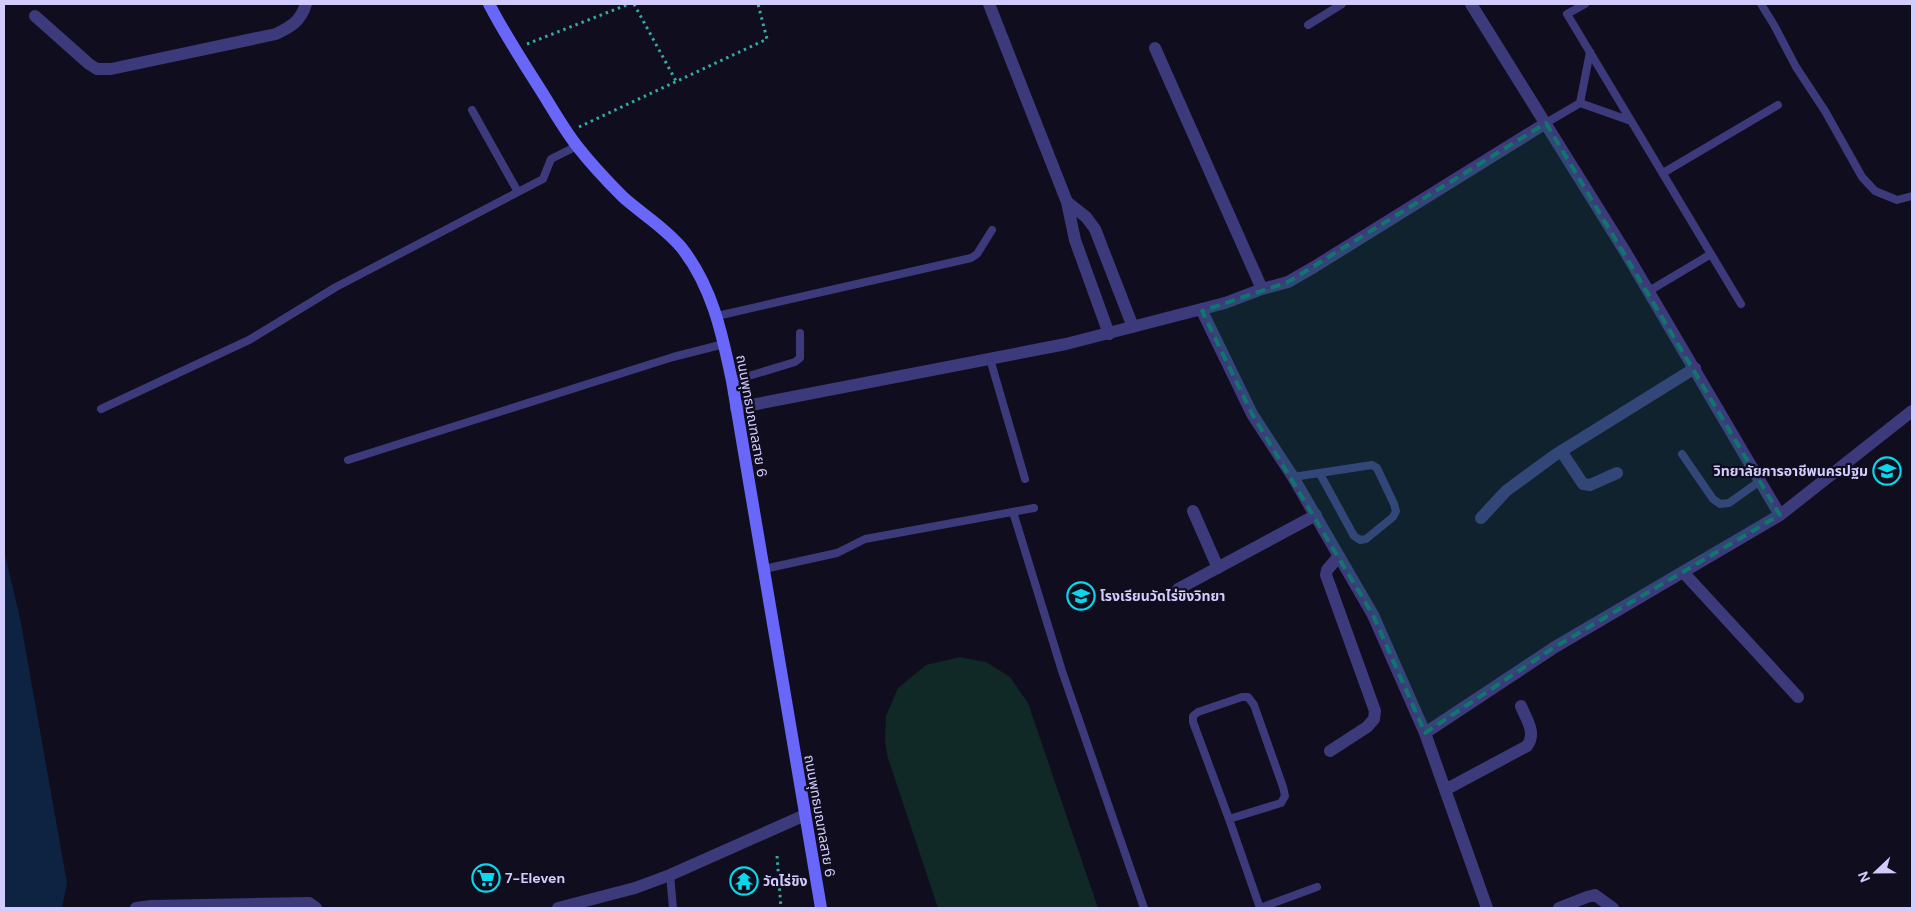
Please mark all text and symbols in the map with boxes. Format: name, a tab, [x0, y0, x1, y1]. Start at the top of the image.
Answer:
street label: ถนนพุทธมณฑลสาย 6	[732, 353, 772, 479]
school or university icon: วิทยาลัยการอาชีพนครปฐม	[1872, 456, 1902, 486]
place label: วิทยาลัยการอาชีพนครปฐม	[1713, 462, 1868, 480]
school or university icon: โรงเรียนวัดไร่ขิงวิทยา	[1066, 581, 1096, 611]
place label: โรงเรียนวัดไร่ขิงวิทยา	[1100, 587, 1225, 605]
street label: ถนนพุทธมณฑลสาย 6	[800, 753, 840, 879]
north arrow	[1851, 847, 1901, 897]
supermarket icon: 7-Eleven	[471, 863, 501, 893]
temple icon: วัดไร่ขิง	[729, 866, 759, 896]
place label: 7-Eleven	[505, 869, 565, 887]
text: N	[1854, 869, 1874, 885]
place label: วัดไร่ขิง	[763, 872, 807, 890]

